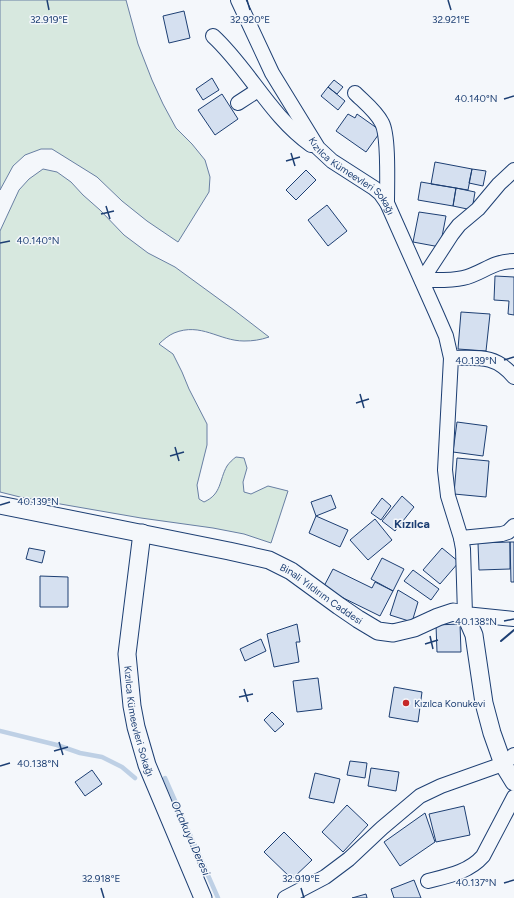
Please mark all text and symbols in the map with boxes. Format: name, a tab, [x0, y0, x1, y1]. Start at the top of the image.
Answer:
text: 32.919°E	[30, 13, 68, 26]
text: 32.920°E	[230, 13, 270, 26]
text: 32.921°E	[432, 13, 470, 26]
text: 40.140°N	[455, 92, 497, 105]
street label: Kızılca Kümeevleri Sokağı	[306, 135, 397, 217]
text: 40.140°N	[17, 234, 59, 247]
text: 40.139°N	[455, 354, 497, 367]
text: 40.139°N	[17, 495, 59, 508]
district label: Kızılca	[394, 517, 430, 531]
street label: Binali Yıldırım Caddesi	[278, 561, 365, 627]
text: 40.138°N	[455, 615, 497, 628]
street label: Kızılca Kümeevleri Sokağı	[121, 665, 157, 778]
place label: Kızılca Konukevi	[414, 697, 485, 710]
marker: Kızılca Konukevi	[401, 698, 411, 708]
text: 40.138°N	[17, 757, 59, 770]
water label: Ortakuyu Deresi	[168, 799, 213, 878]
text: 32.918°E	[82, 872, 120, 885]
text: 32.919°E	[282, 872, 320, 885]
text: 40.137°N	[455, 876, 497, 889]

